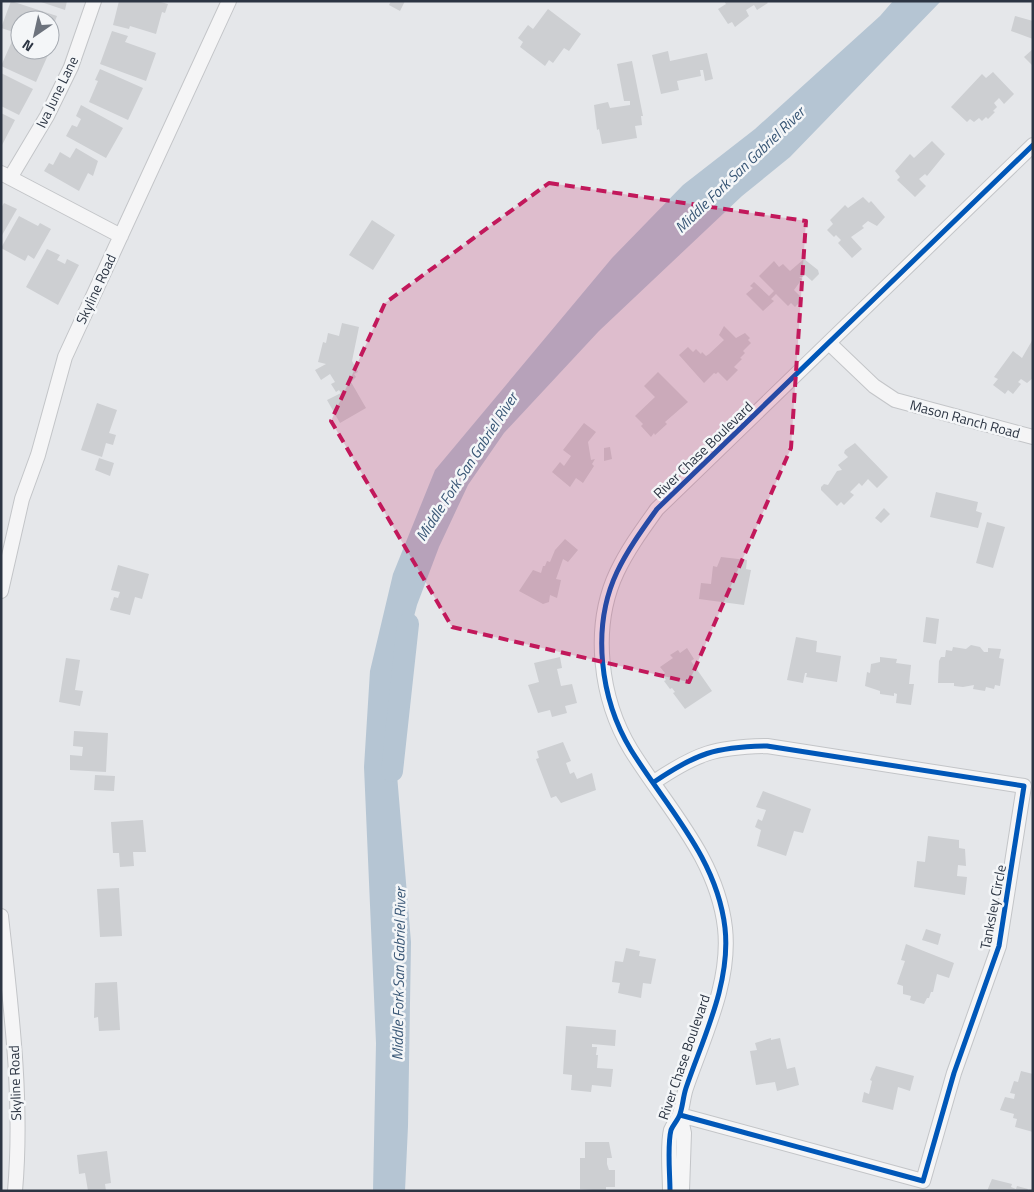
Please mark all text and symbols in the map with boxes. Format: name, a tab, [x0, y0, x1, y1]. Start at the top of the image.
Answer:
north arrow	[10, 10, 60, 60]
text: N	[18, 35, 37, 58]
street label: Iva June Lane	[30, 52, 83, 131]
water label: Middle Fork San Gabriel River	[669, 100, 811, 238]
street label: Skyline Road	[70, 250, 121, 327]
water label: Middle Fork San Gabriel River	[410, 386, 525, 545]
street label: Mason Ranch Road	[908, 394, 1023, 443]
street label: River Chase Boulevard	[648, 396, 757, 503]
street label: Tanksley Circle	[974, 863, 1011, 951]
water label: Middle Fork San Gabriel River	[385, 885, 412, 1061]
street label: River Chase Boulevard	[652, 991, 715, 1122]
street label: Skyline Road	[3, 1045, 26, 1121]

